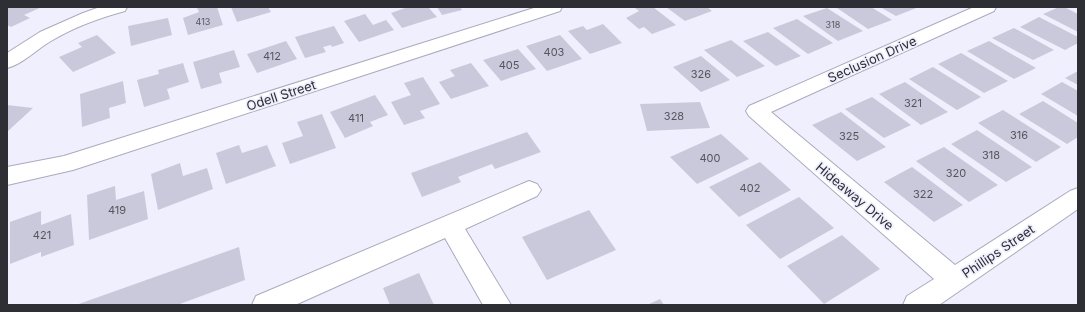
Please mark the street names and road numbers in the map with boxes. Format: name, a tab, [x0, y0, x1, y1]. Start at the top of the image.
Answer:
street label: Seclusion Drive	[825, 32, 919, 86]
street label: Odell Street	[244, 76, 318, 114]
street label: Hideaway Drive	[813, 159, 897, 233]
street label: Phillips Street	[959, 221, 1037, 281]

